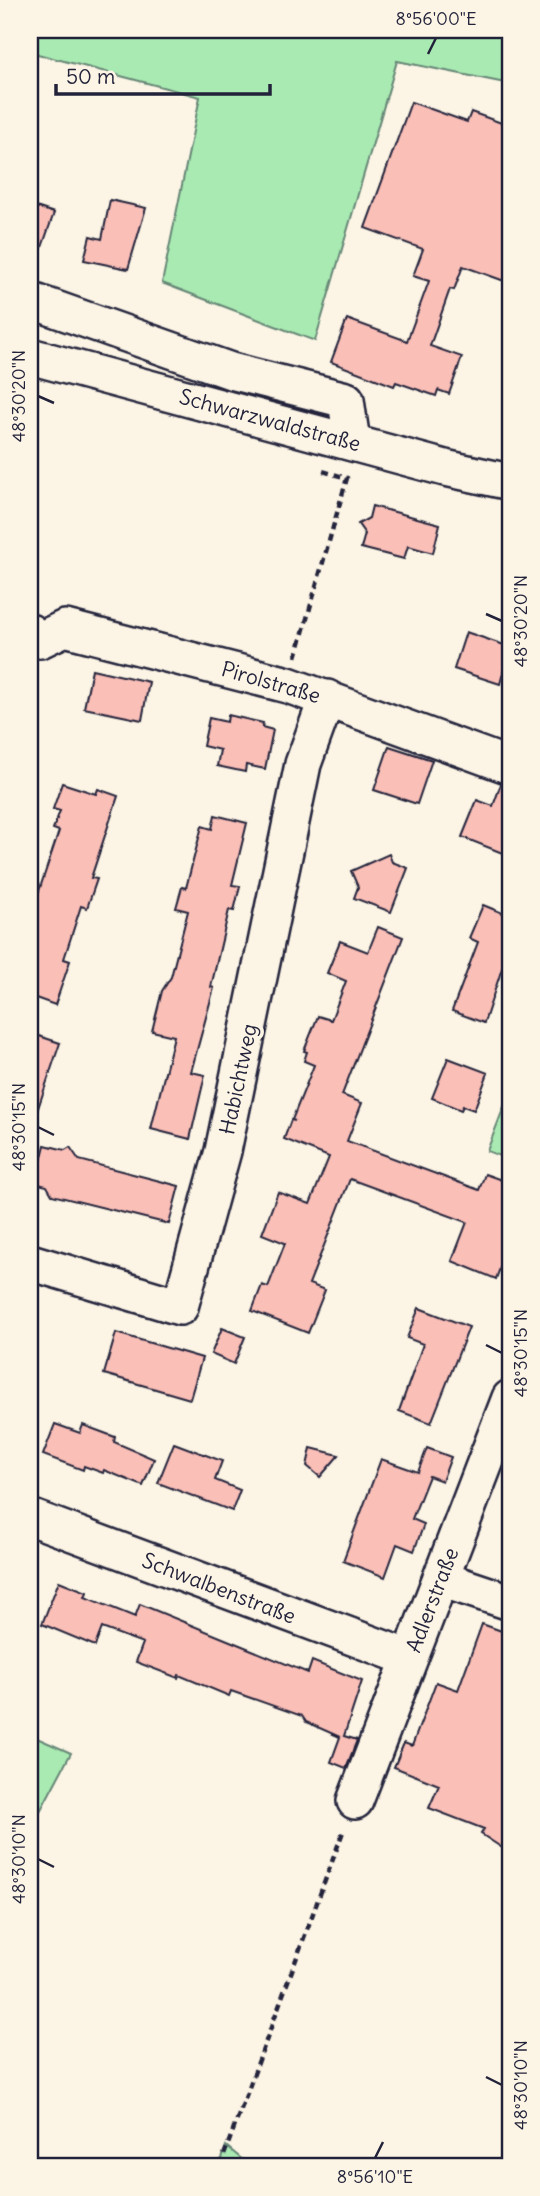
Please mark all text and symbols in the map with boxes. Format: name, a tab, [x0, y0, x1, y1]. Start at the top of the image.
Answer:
text: 8°56'00"E	[396, 7, 476, 30]
scale bar	[56, 52, 270, 96]
text: 50 m	[66, 63, 115, 90]
text: 48°30'20"N	[7, 350, 30, 442]
street label: Schwarzwaldstraße	[176, 383, 364, 457]
text: 48°30'20"N	[509, 575, 532, 667]
street label: Pirolstraße	[218, 655, 324, 709]
street label: Habichtweg	[213, 1021, 263, 1137]
text: 48°30'15"N	[7, 1083, 30, 1171]
text: 48°30'15"N	[509, 1309, 532, 1397]
street label: Adlerstraße	[400, 1544, 464, 1656]
street label: Schwalbenstraße	[138, 1546, 300, 1630]
text: 48°30'10"N	[7, 1814, 30, 1904]
text: 48°30'10"N	[509, 2040, 532, 2130]
text: 8°56'10"E	[337, 2165, 413, 2188]

